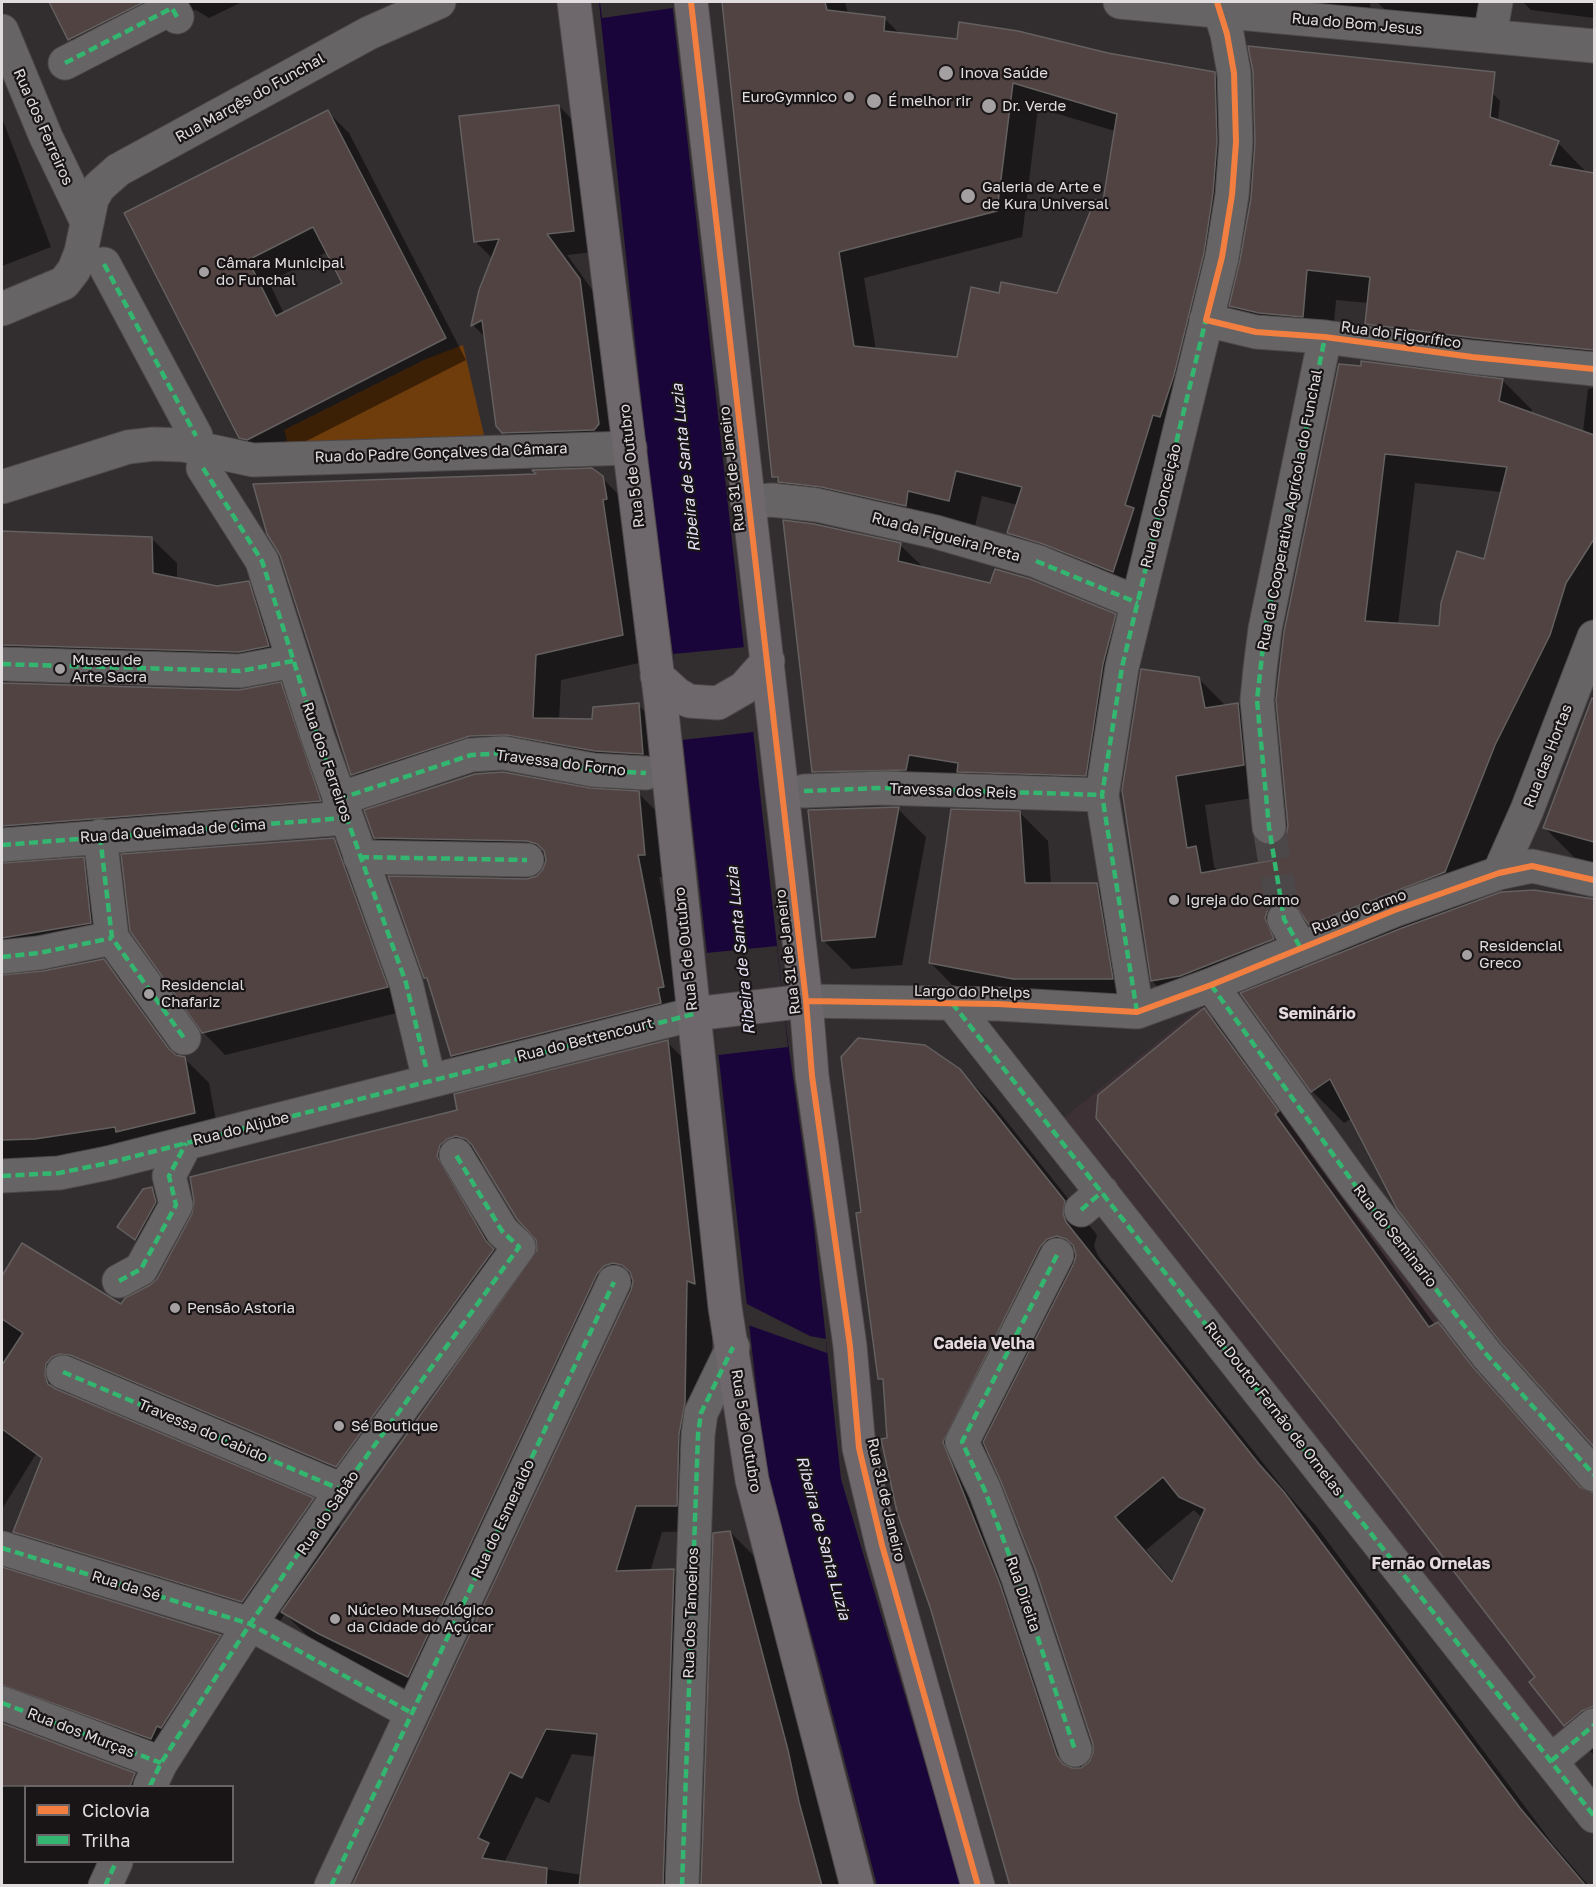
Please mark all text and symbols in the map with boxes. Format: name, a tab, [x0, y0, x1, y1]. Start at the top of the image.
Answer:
street label: Rua do Bom Jesus	[1291, 9, 1423, 39]
street label: Rua Marqês do Funchal	[172, 49, 328, 147]
marker: Inova Saúde	[937, 64, 955, 82]
place label: Inova Saúde	[960, 64, 1048, 82]
street label: Rua dos Ferreiros	[9, 66, 77, 188]
place label: EuroGymnico	[741, 88, 837, 106]
marker: EuroGymnico	[842, 90, 856, 104]
marker: É melhor rir	[865, 92, 883, 110]
place label: É melhor rir	[888, 92, 971, 110]
marker: Dr. Verde	[980, 97, 998, 115]
place label: Dr. Verde	[1002, 97, 1066, 115]
place label: Galeria de Arte e de Kura Universal	[982, 178, 1109, 213]
marker: Galeria de Arte e de Kura Universal	[959, 187, 977, 205]
place label: Câmara Municipal do Funchal	[216, 254, 344, 289]
marker: Câmara Municipal do Funchal	[197, 265, 211, 279]
street label: Rua do Figorífico	[1340, 318, 1462, 352]
street label: Rua da Cooperativa Agrícola do Funchal	[1254, 368, 1326, 652]
water label: Ribeira de Santa Luzia	[668, 383, 704, 553]
street label: Rua 5 de Outubro	[615, 403, 649, 529]
street label: Rua 31 de Janeiro	[715, 405, 749, 533]
street label: Rua do Padre Gonçalves da Câmara	[314, 440, 568, 466]
street label: Rua da Conceição	[1137, 442, 1185, 570]
street label: Rua da Figueira Preta	[870, 508, 1022, 566]
place label: Museu de Arte Sacra	[72, 651, 147, 686]
marker: Museu de Arte Sacra	[53, 662, 67, 676]
street label: Rua dos Ferreiros	[298, 700, 356, 824]
street label: Rua das Hortas	[1520, 702, 1576, 810]
street label: Travessa do Forno	[495, 746, 627, 780]
street label: Travessa dos Reis	[889, 780, 1017, 802]
street label: Rua da Queimada de Cima	[79, 816, 267, 846]
water label: Ribeira de Santa Luzia	[723, 866, 759, 1036]
street label: Rua 5 de Outubro	[671, 886, 701, 1012]
street label: Rua do Carmo	[1309, 886, 1409, 938]
street label: Rua 31 de Janeiro	[771, 888, 805, 1016]
place label: Igreja do Carmo	[1186, 891, 1299, 909]
marker: Igreja do Carmo	[1167, 893, 1181, 907]
place label: Residencial Greco	[1479, 937, 1562, 972]
marker: Residencial Greco	[1460, 948, 1474, 962]
place label: Residencial Chafariz	[161, 976, 244, 1011]
street label: Largo do Phelps	[914, 982, 1030, 1002]
marker: Residencial Chafariz	[142, 987, 156, 1001]
district label: Seminário	[1278, 1004, 1356, 1024]
street label: Rua do Bettencourt	[515, 1014, 655, 1066]
street label: Rua do Aljube	[191, 1108, 291, 1150]
street label: Rua do Seminario	[1349, 1181, 1441, 1291]
place label: Pensão Astoria	[187, 1299, 295, 1317]
marker: Pensão Astoria	[168, 1301, 182, 1315]
street label: Rua Doutor Fernão de Ornelas	[1200, 1318, 1348, 1500]
district label: Cadeia Velha	[933, 1334, 1035, 1354]
street label: Rua 5 de Outubro	[727, 1368, 765, 1494]
street label: Travessa do Cabido	[136, 1396, 270, 1466]
place label: Sé Boutique	[351, 1417, 438, 1435]
marker: Sé Boutique	[332, 1419, 346, 1433]
street label: Rua 31 de Janeiro	[863, 1437, 909, 1563]
water label: Ribeira de Santa Luzia	[792, 1454, 854, 1622]
street label: Rua do Esmeraldo	[468, 1457, 538, 1581]
street label: Rua do Sabão	[293, 1467, 363, 1559]
street label: Rua dos Tanoeiros	[680, 1547, 702, 1679]
street label: Rua Direita	[1002, 1554, 1044, 1634]
district label: Fernão Ornelas	[1372, 1554, 1490, 1574]
street label: Rua da Sé	[89, 1567, 163, 1605]
place label: Núcleo Museológico da Cidade do Açúcar	[347, 1601, 494, 1636]
marker: Núcleo Museológico da Cidade do Açúcar	[328, 1612, 342, 1626]
street label: Rua dos Murças	[25, 1704, 137, 1762]
legend	[24, 1785, 234, 1863]
text: Ciclovia	[82, 1799, 150, 1821]
text: Trilha	[82, 1829, 130, 1851]

